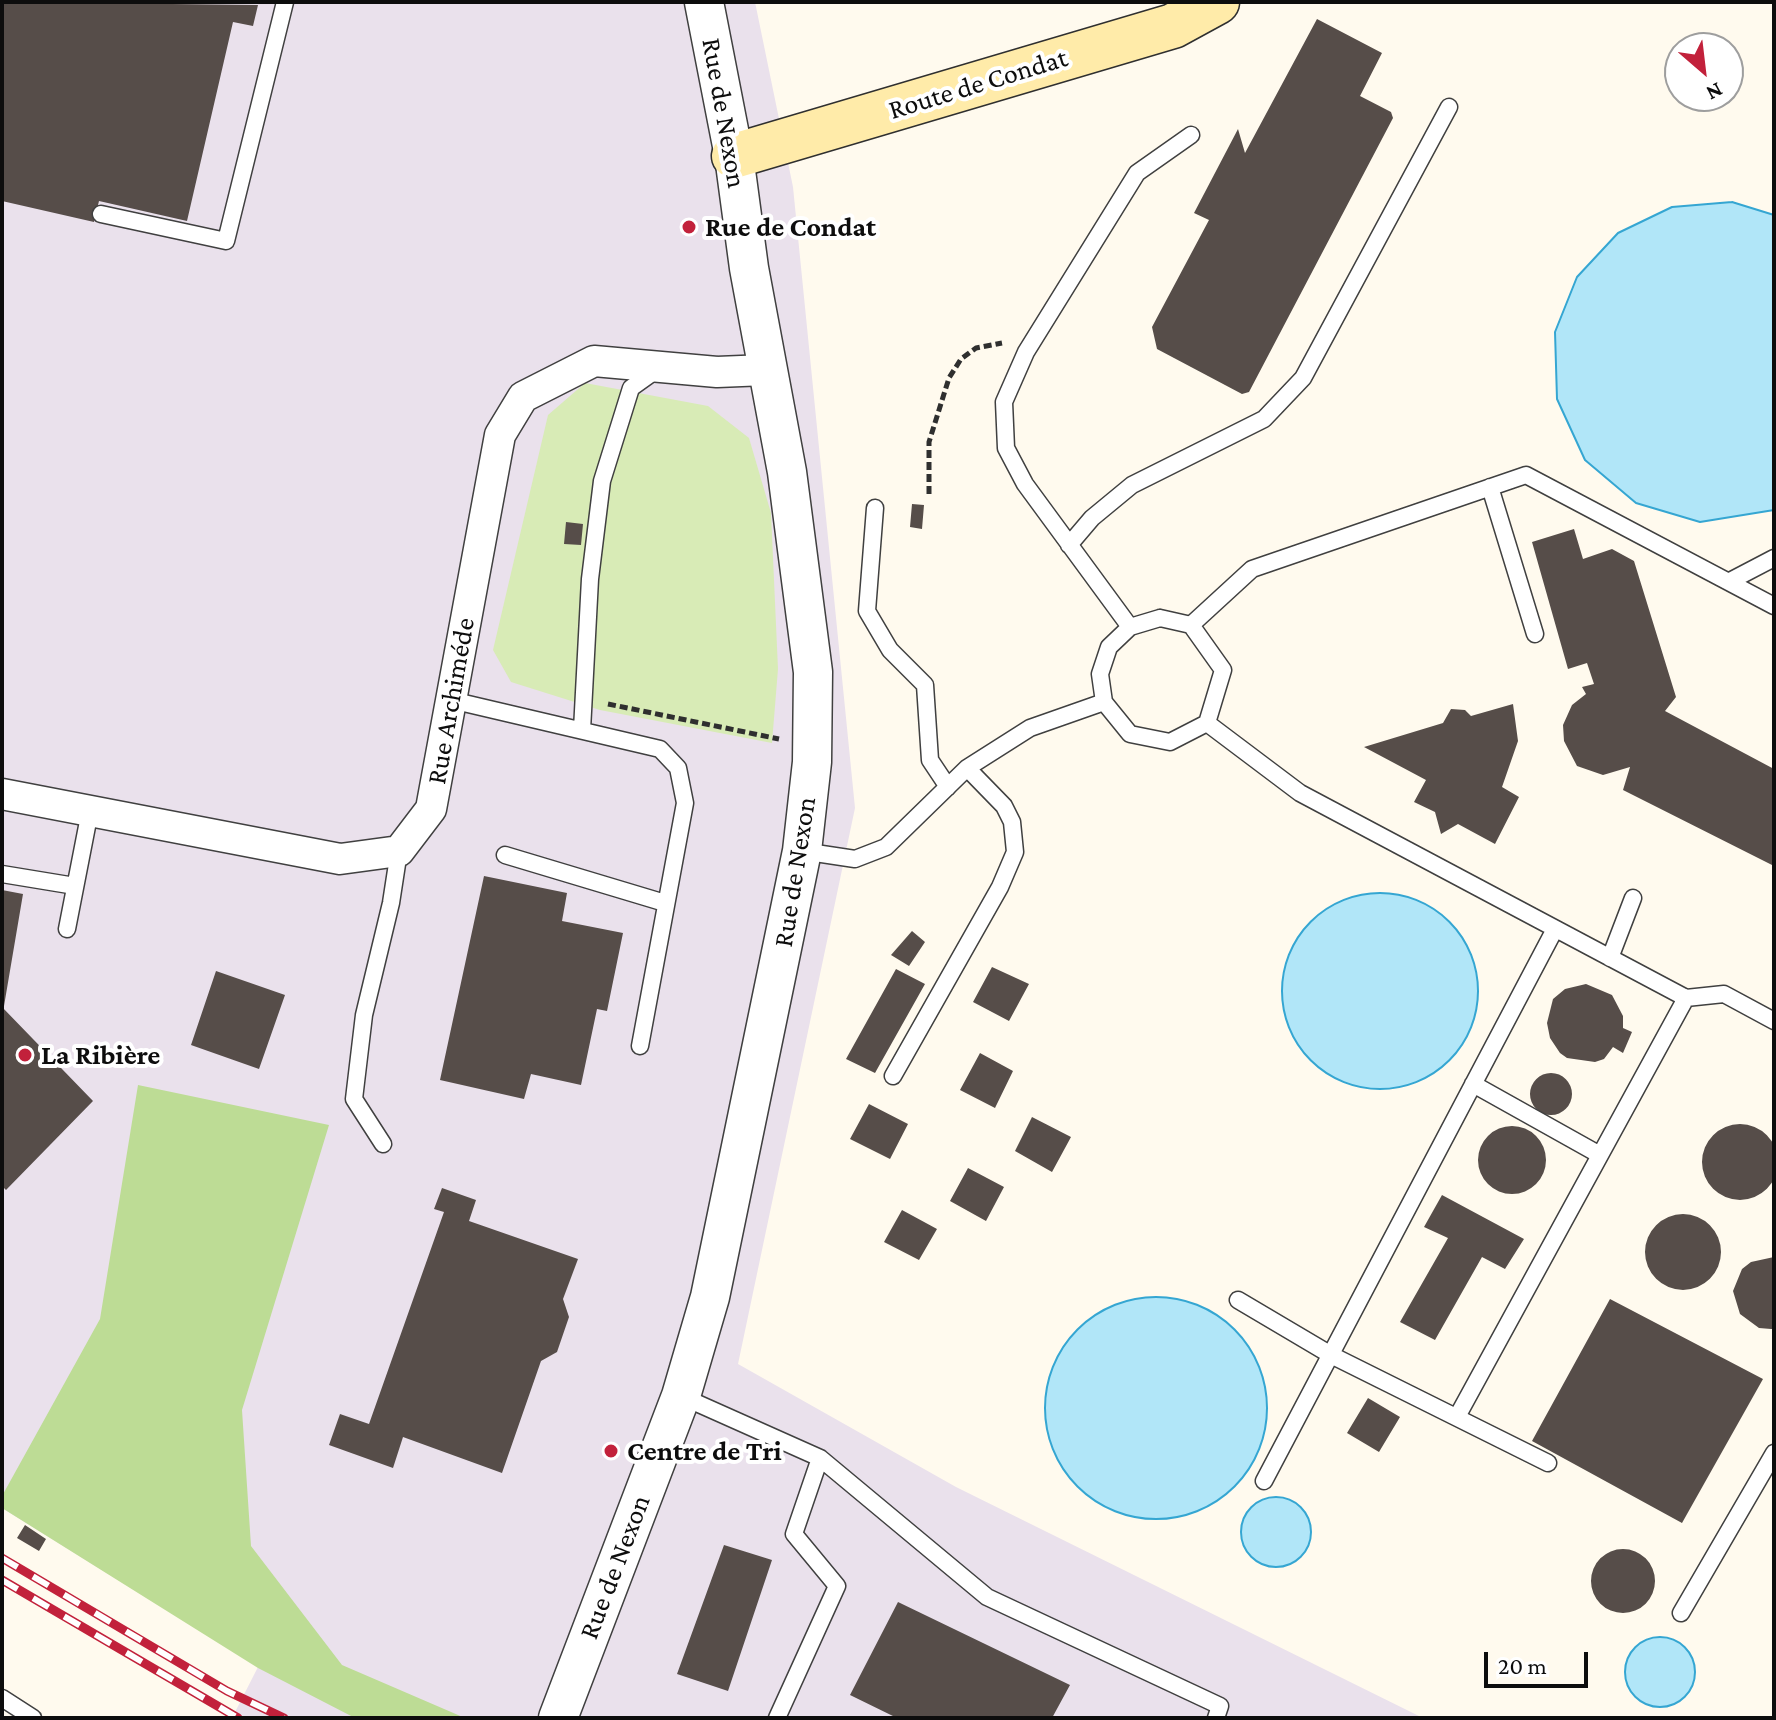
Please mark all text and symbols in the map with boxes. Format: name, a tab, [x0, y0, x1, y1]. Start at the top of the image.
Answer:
north arrow	[1664, 32, 1744, 112]
street label: Rue de Nexon	[694, 35, 754, 191]
street label: Route de Condat	[885, 41, 1071, 127]
text: N	[1702, 77, 1727, 106]
place label: Rue de Condat	[705, 210, 876, 244]
marker: Rue de Condat	[680, 218, 698, 236]
street label: Rue Archiméde	[420, 615, 482, 787]
street label: Rue de Nexon	[767, 794, 823, 950]
place label: La Ribière	[41, 1038, 160, 1072]
marker: La Ribière	[16, 1046, 34, 1064]
place label: Centre de Tri	[627, 1434, 782, 1468]
marker: Centre de Tri	[602, 1442, 620, 1460]
street label: Rue de Nexon	[572, 1490, 658, 1644]
scale bar	[1488, 1636, 1592, 1686]
text: 20 m	[1498, 1652, 1547, 1679]

